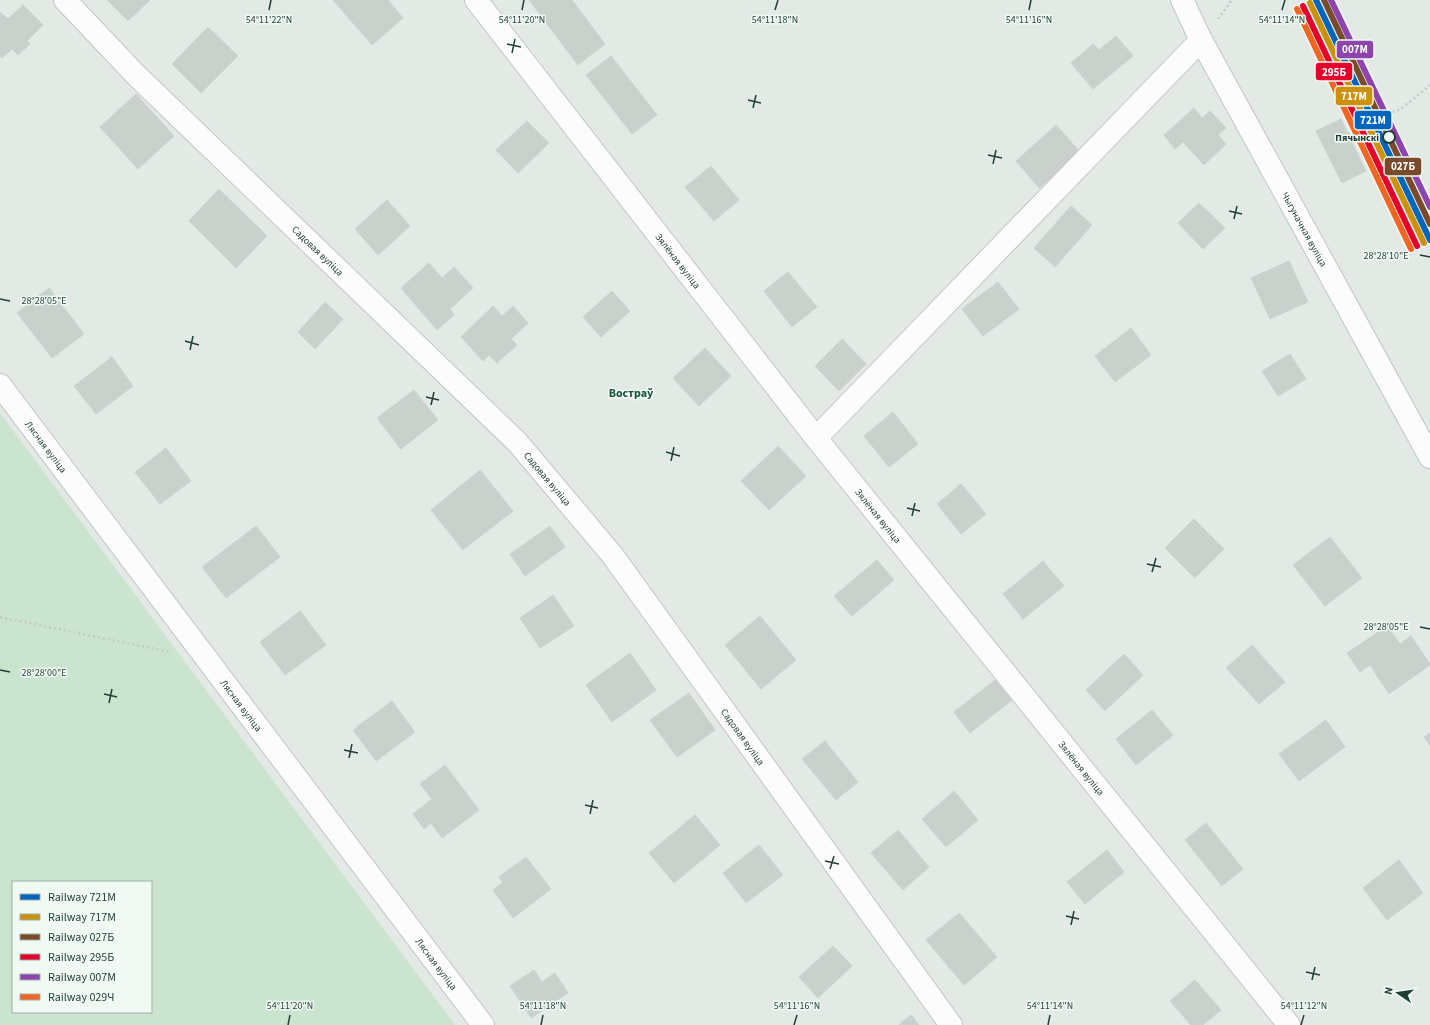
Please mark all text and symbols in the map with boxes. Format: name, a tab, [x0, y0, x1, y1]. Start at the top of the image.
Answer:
text: 54°11'22"N	[246, 13, 292, 27]
text: 54°11'20"N	[499, 13, 545, 27]
text: 54°11'18"N	[752, 13, 798, 27]
text: 54°11'16"N	[1006, 13, 1052, 27]
text: 54°11'14"N	[1259, 13, 1305, 27]
line badge: 007М	[1336, 40, 1374, 59]
text: 007М	[1342, 42, 1368, 57]
line badge: 295Б	[1315, 62, 1353, 81]
text: 295Б	[1322, 65, 1346, 80]
line badge: 717М	[1335, 86, 1373, 106]
text: 717М	[1341, 89, 1367, 104]
line badge: 721М	[1354, 110, 1392, 130]
text: 721М	[1360, 113, 1386, 128]
marker: Пячынскі	[1382, 130, 1396, 144]
place label: Пячынскі	[1335, 131, 1379, 145]
line badge: 027Б	[1384, 157, 1422, 176]
text: 027Б	[1391, 159, 1415, 174]
street label: Чыгуначная вуліца	[1278, 190, 1330, 269]
street label: Садовая вуліца	[288, 223, 346, 279]
street label: Зялёная вуліца	[652, 231, 704, 292]
text: 28°28'10"E	[1363, 249, 1409, 263]
text: 28°28'05"E	[21, 294, 67, 308]
district label: Востраў	[609, 385, 654, 402]
street label: Лясная вуліца	[21, 418, 70, 476]
street label: Садовая вуліца	[520, 449, 574, 509]
street label: Зялёная вуліца	[851, 486, 904, 547]
text: 28°28'05"E	[1363, 620, 1409, 634]
text: 28°28'00"E	[21, 666, 67, 680]
street label: Лясная вуліца	[217, 677, 265, 735]
street label: Садовая вуліца	[717, 706, 768, 768]
street label: Зялёная вуліца	[1055, 738, 1107, 799]
legend	[12, 881, 152, 1013]
text: Railway 721М	[48, 889, 116, 906]
text: Railway 717М	[48, 909, 116, 926]
text: Railway 027Б	[48, 929, 114, 946]
street label: Лясная вуліца	[412, 935, 460, 993]
text: Railway 295Б	[48, 949, 114, 966]
text: Railway 007М	[48, 969, 116, 986]
north arrow	[1378, 973, 1418, 1013]
text: N	[1381, 986, 1397, 996]
text: Railway 029Ч	[48, 989, 114, 1006]
text: 54°11'20"N	[267, 999, 313, 1013]
text: 54°11'18"N	[520, 999, 566, 1013]
text: 54°11'16"N	[774, 999, 820, 1013]
text: 54°11'14"N	[1027, 999, 1073, 1013]
text: 54°11'12"N	[1281, 999, 1327, 1013]

